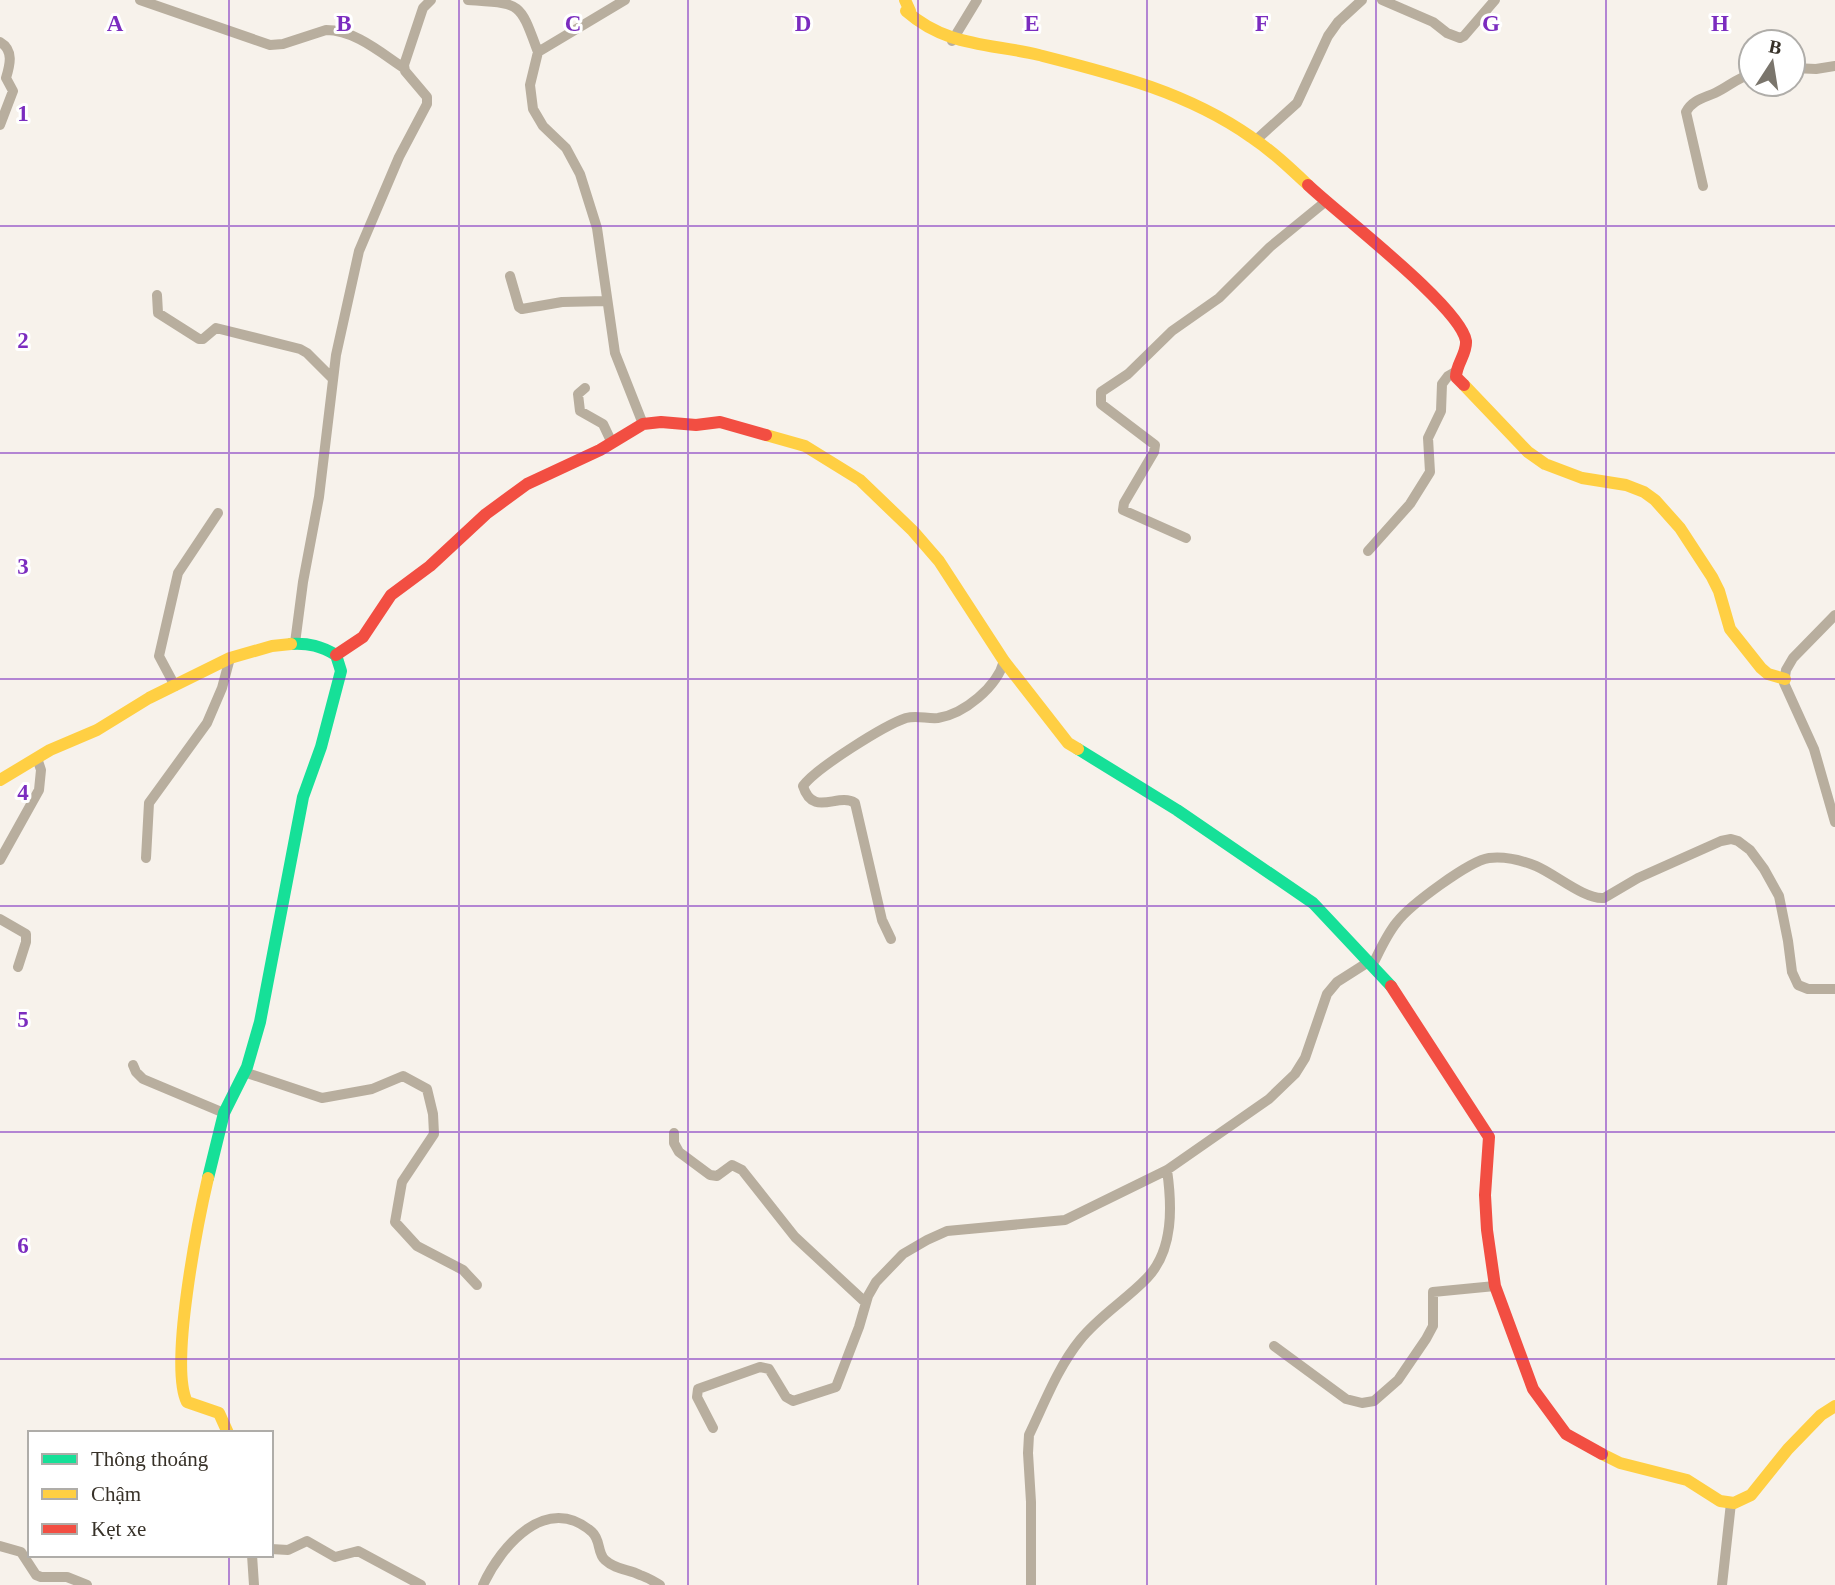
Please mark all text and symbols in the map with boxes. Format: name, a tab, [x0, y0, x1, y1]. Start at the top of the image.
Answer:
text: A	[107, 11, 124, 36]
text: B	[336, 11, 352, 36]
text: C	[565, 11, 581, 36]
text: D	[795, 11, 811, 36]
text: E	[1024, 11, 1040, 36]
text: F	[1255, 11, 1269, 36]
text: G	[1482, 11, 1500, 36]
text: H	[1711, 11, 1729, 36]
north arrow	[1737, 28, 1807, 98]
text: B	[1767, 35, 1784, 59]
text: 1	[17, 101, 29, 126]
text: 2	[17, 328, 29, 353]
text: 3	[17, 554, 29, 579]
text: 4	[17, 780, 29, 805]
text: 5	[17, 1007, 29, 1032]
text: 6	[17, 1233, 29, 1258]
legend	[28, 1431, 273, 1557]
text: Thông thoáng	[91, 1447, 209, 1471]
text: Chậm	[91, 1482, 141, 1506]
text: Kẹt xe	[91, 1517, 146, 1541]

